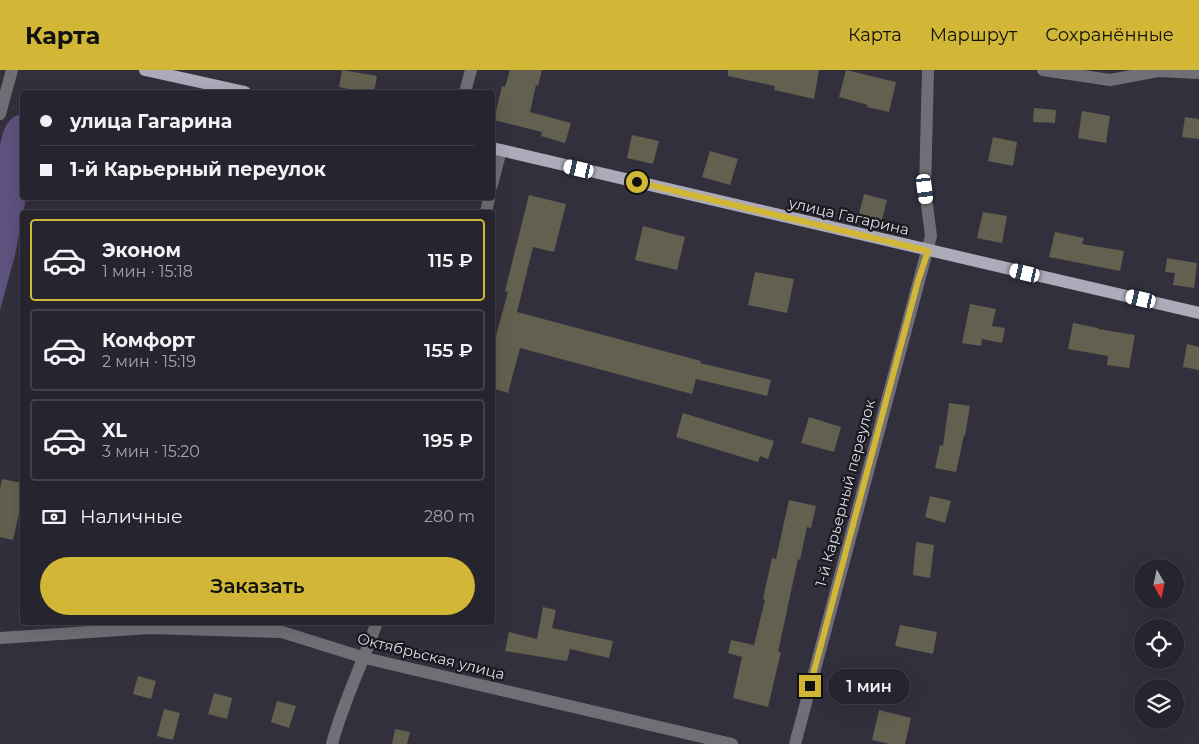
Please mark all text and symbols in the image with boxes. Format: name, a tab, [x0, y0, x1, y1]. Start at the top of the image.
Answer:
text: Карта	[25, 21, 100, 50]
text: Карта	[848, 24, 902, 46]
text: Маршрут	[930, 24, 1017, 46]
text: Сохранённые	[1045, 24, 1174, 46]
text: улица Гагарина	[70, 110, 232, 133]
text: 1-й Карьерный переулок	[70, 158, 326, 181]
car	[562, 158, 595, 180]
route start	[626, 171, 648, 193]
car	[915, 173, 934, 205]
street label: улица Гагарина	[786, 193, 911, 239]
icon: car	[42, 238, 87, 283]
text: Эконом	[102, 239, 181, 262]
text: 115 ₽	[428, 249, 473, 272]
text: 1 мин · 15:18	[102, 262, 193, 281]
car	[1008, 262, 1041, 284]
car	[1124, 288, 1157, 310]
icon: car	[42, 328, 87, 373]
text: Комфорт	[102, 329, 195, 352]
text: 155 ₽	[424, 339, 473, 362]
text: 2 мин · 15:19	[102, 352, 196, 371]
street label: 1-й Карьерный переулок	[811, 397, 879, 589]
icon: car	[42, 418, 87, 463]
text: XL	[102, 419, 127, 442]
text: 195 ₽	[423, 429, 473, 452]
text: 3 мин · 15:20	[102, 442, 200, 461]
icon: cash	[40, 503, 68, 531]
text: Наличные	[80, 505, 183, 528]
text: 280 m	[424, 507, 475, 526]
button: Заказать	[40, 557, 475, 615]
north arrow	[1134, 559, 1184, 609]
map controls	[1134, 559, 1184, 729]
button: locate	[1134, 619, 1184, 669]
street label: Октябрьская улица	[355, 628, 507, 684]
callout: 1 мин	[828, 668, 910, 704]
route end	[799, 675, 821, 697]
text: 1 мин	[846, 677, 892, 696]
button: layers	[1134, 679, 1184, 729]

